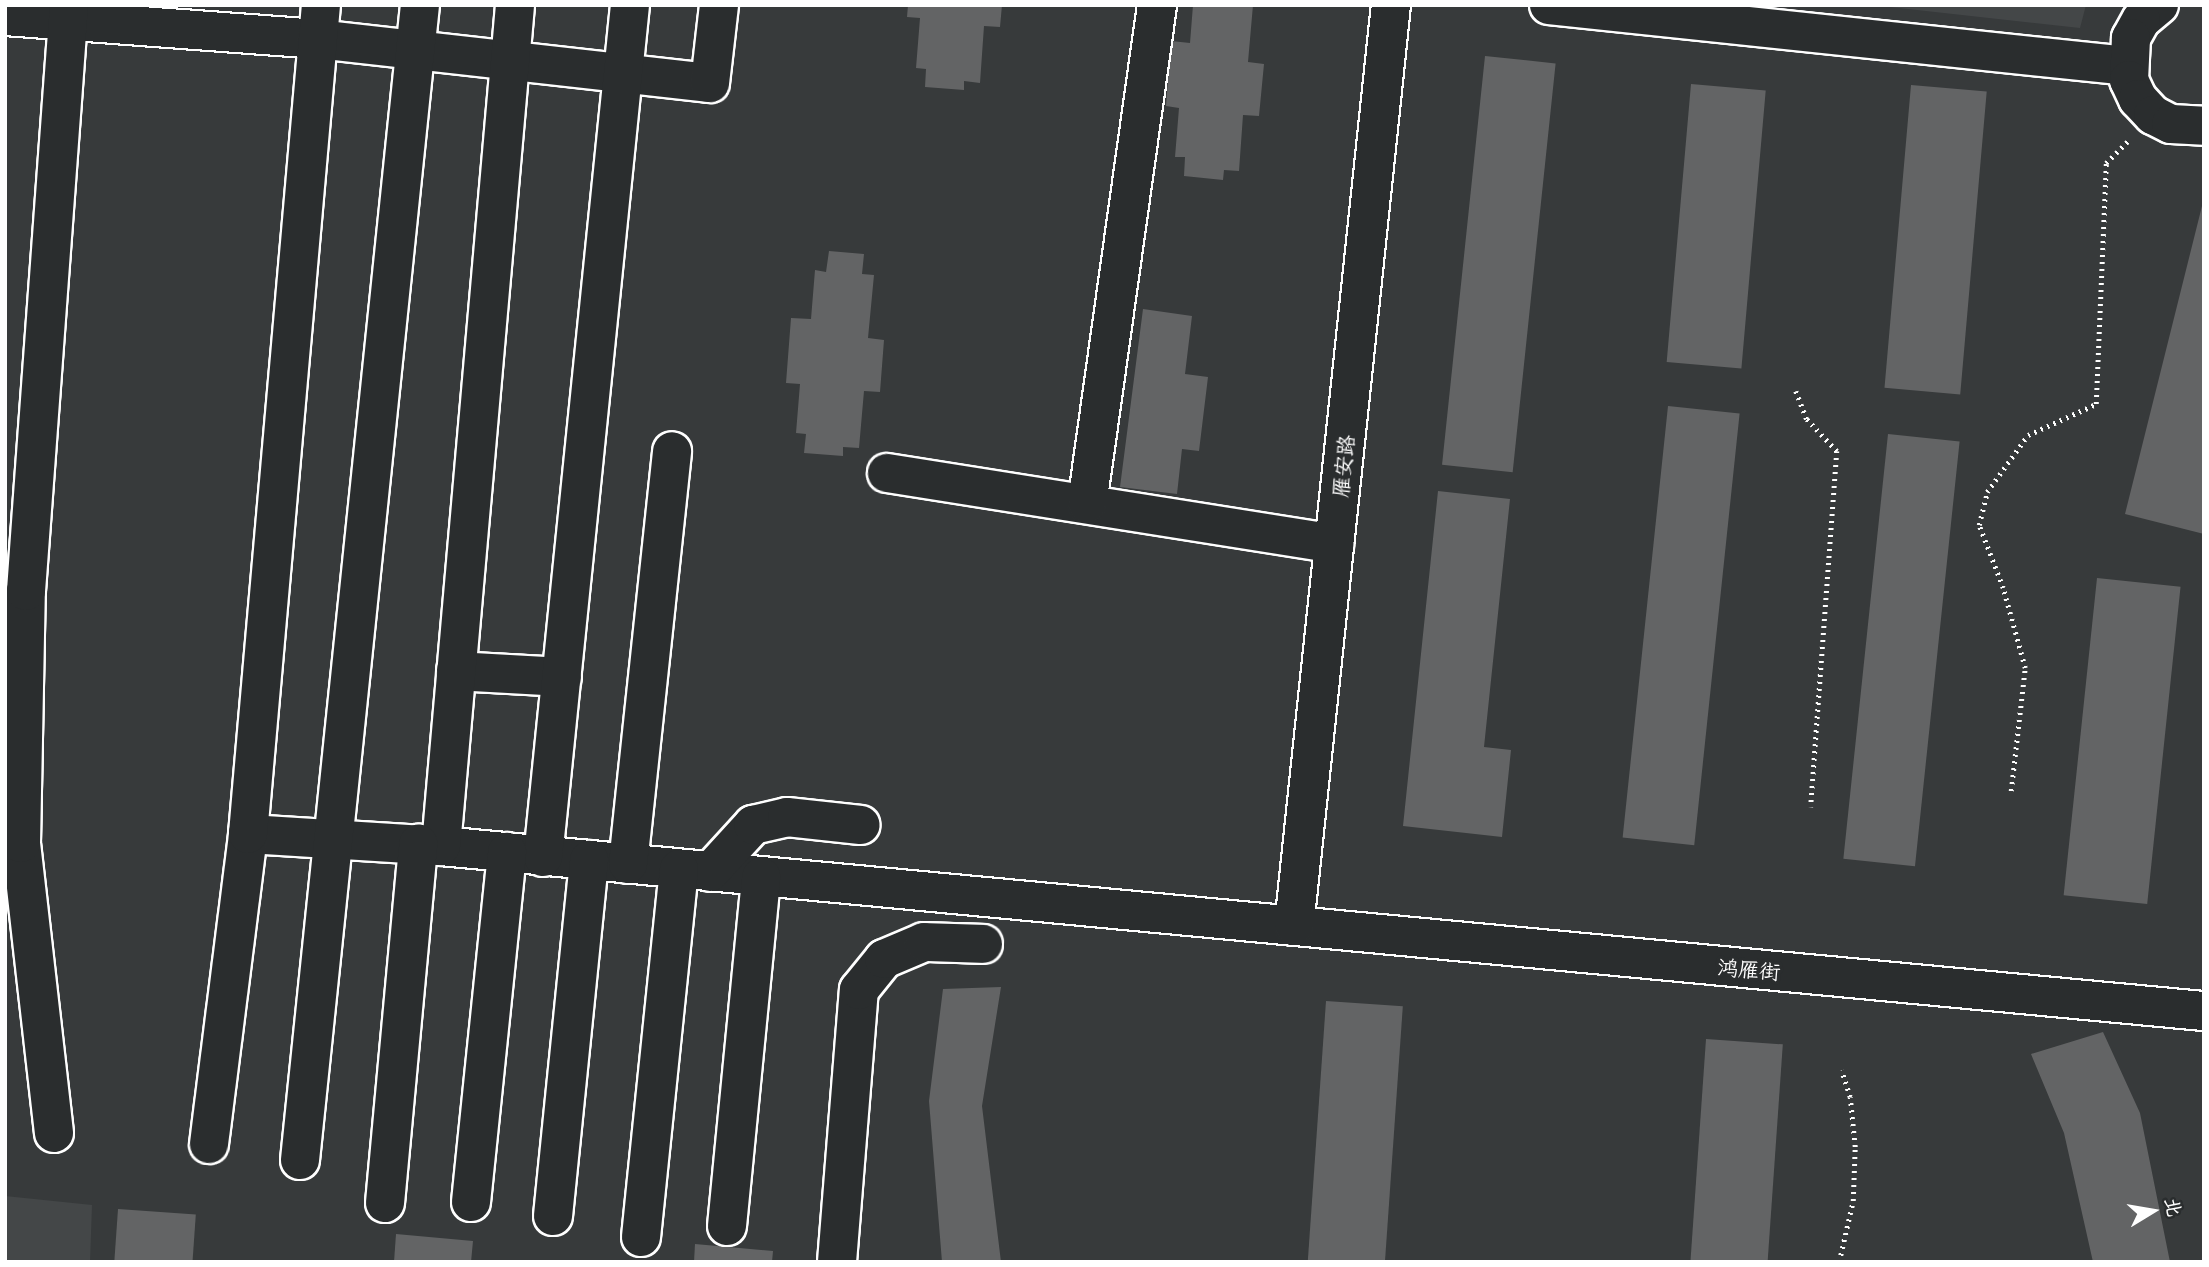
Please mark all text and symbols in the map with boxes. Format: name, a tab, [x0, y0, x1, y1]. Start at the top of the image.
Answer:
street label: 雁安路	[1327, 433, 1359, 499]
street label: 鸿雁街	[1717, 954, 1781, 984]
north arrow	[2118, 1176, 2188, 1246]
text: 北	[2160, 1195, 2188, 1219]

